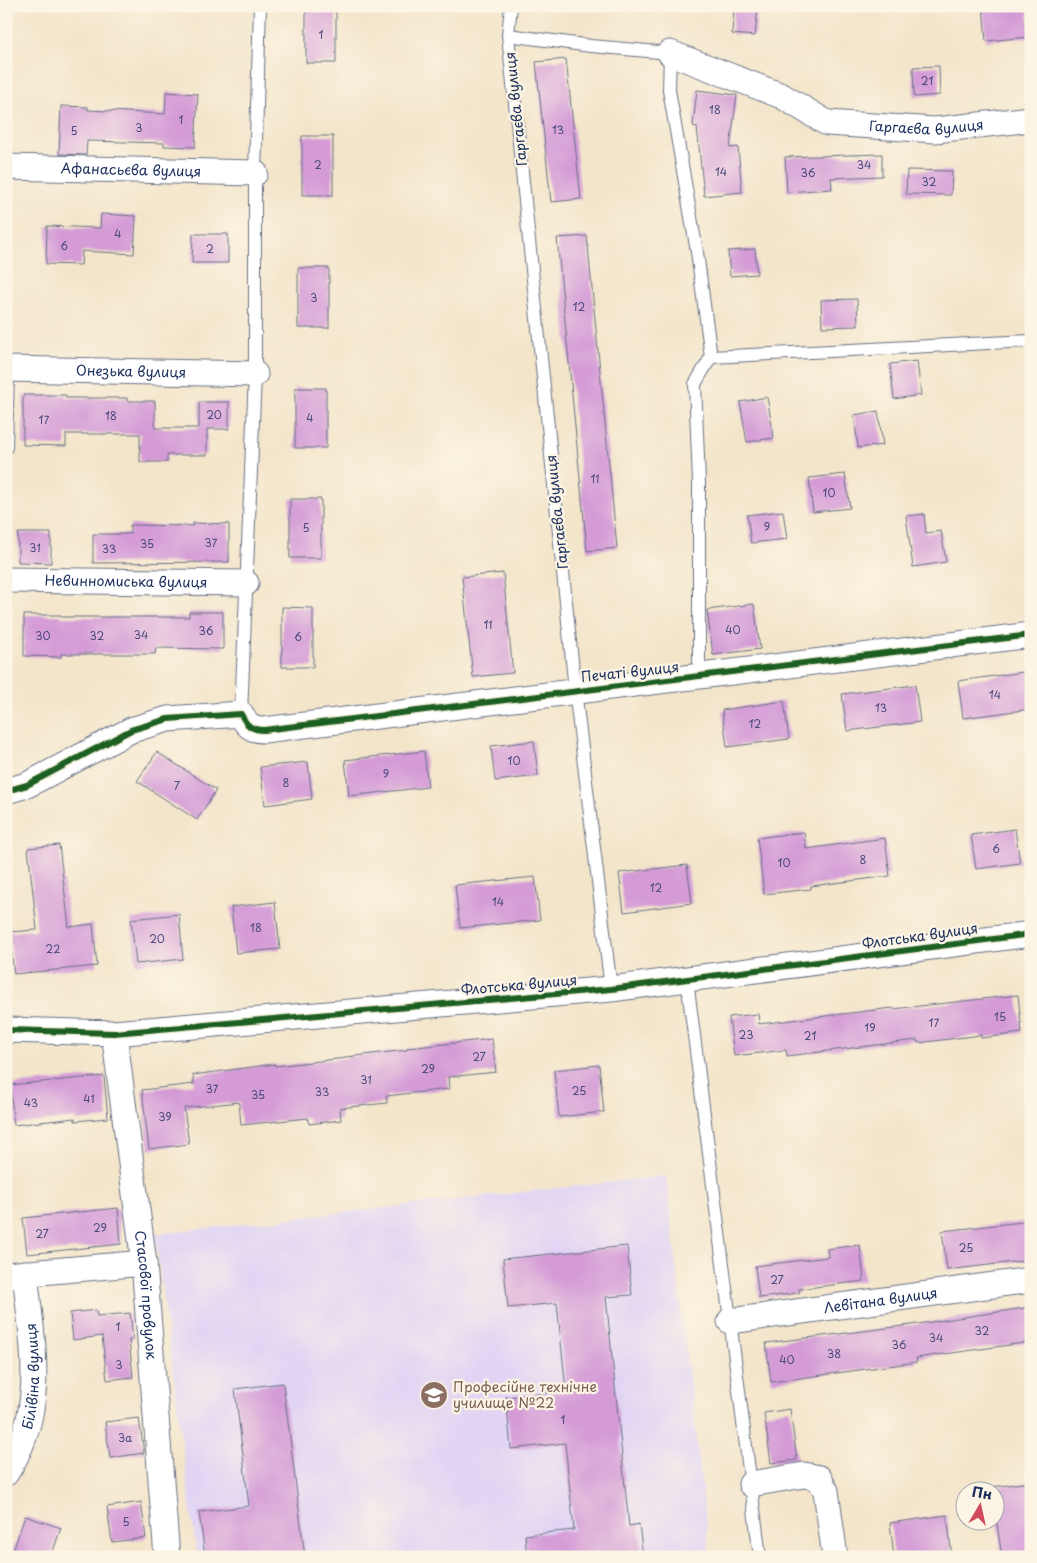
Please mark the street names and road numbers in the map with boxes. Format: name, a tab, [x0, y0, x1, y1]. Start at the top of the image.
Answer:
street label: Гаргаєва вулиця	[499, 51, 532, 167]
street label: Гаргаєва вулиця	[868, 114, 985, 140]
street label: Афанасьєва вулиця	[60, 157, 202, 182]
street label: Онезька вулиця	[76, 359, 186, 383]
street label: Гаргаєва вулиця	[540, 454, 573, 570]
street label: Невинномиська вулиця	[45, 569, 207, 593]
street label: Печаті вулиця	[580, 656, 680, 687]
street label: Флотська вулиця	[861, 917, 979, 954]
street label: Флотська вулиця	[460, 969, 578, 1000]
street label: Стасової провулок	[130, 1229, 163, 1361]
street label: Левітана вулиця	[822, 1282, 939, 1318]
street label: Білівіна вулиця	[16, 1322, 44, 1432]

